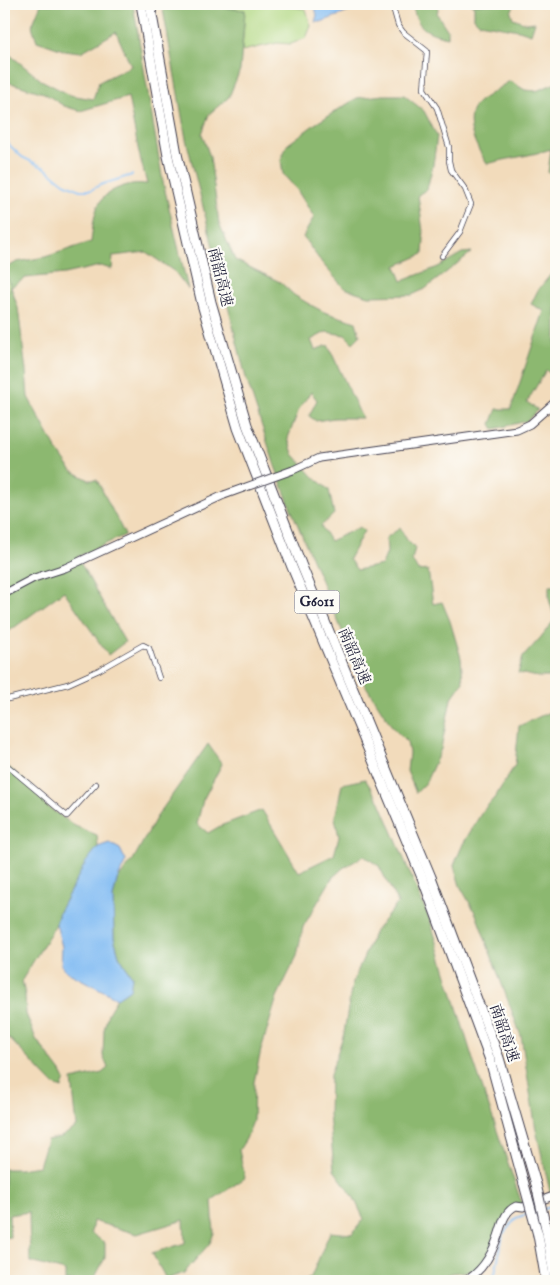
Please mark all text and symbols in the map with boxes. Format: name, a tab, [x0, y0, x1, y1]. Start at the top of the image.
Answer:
street label: 南韶高速	[204, 246, 236, 308]
road number: G6011	[294, 590, 340, 614]
street label: 南韶高速	[334, 625, 374, 687]
street label: 南韶高速	[485, 1002, 523, 1064]

